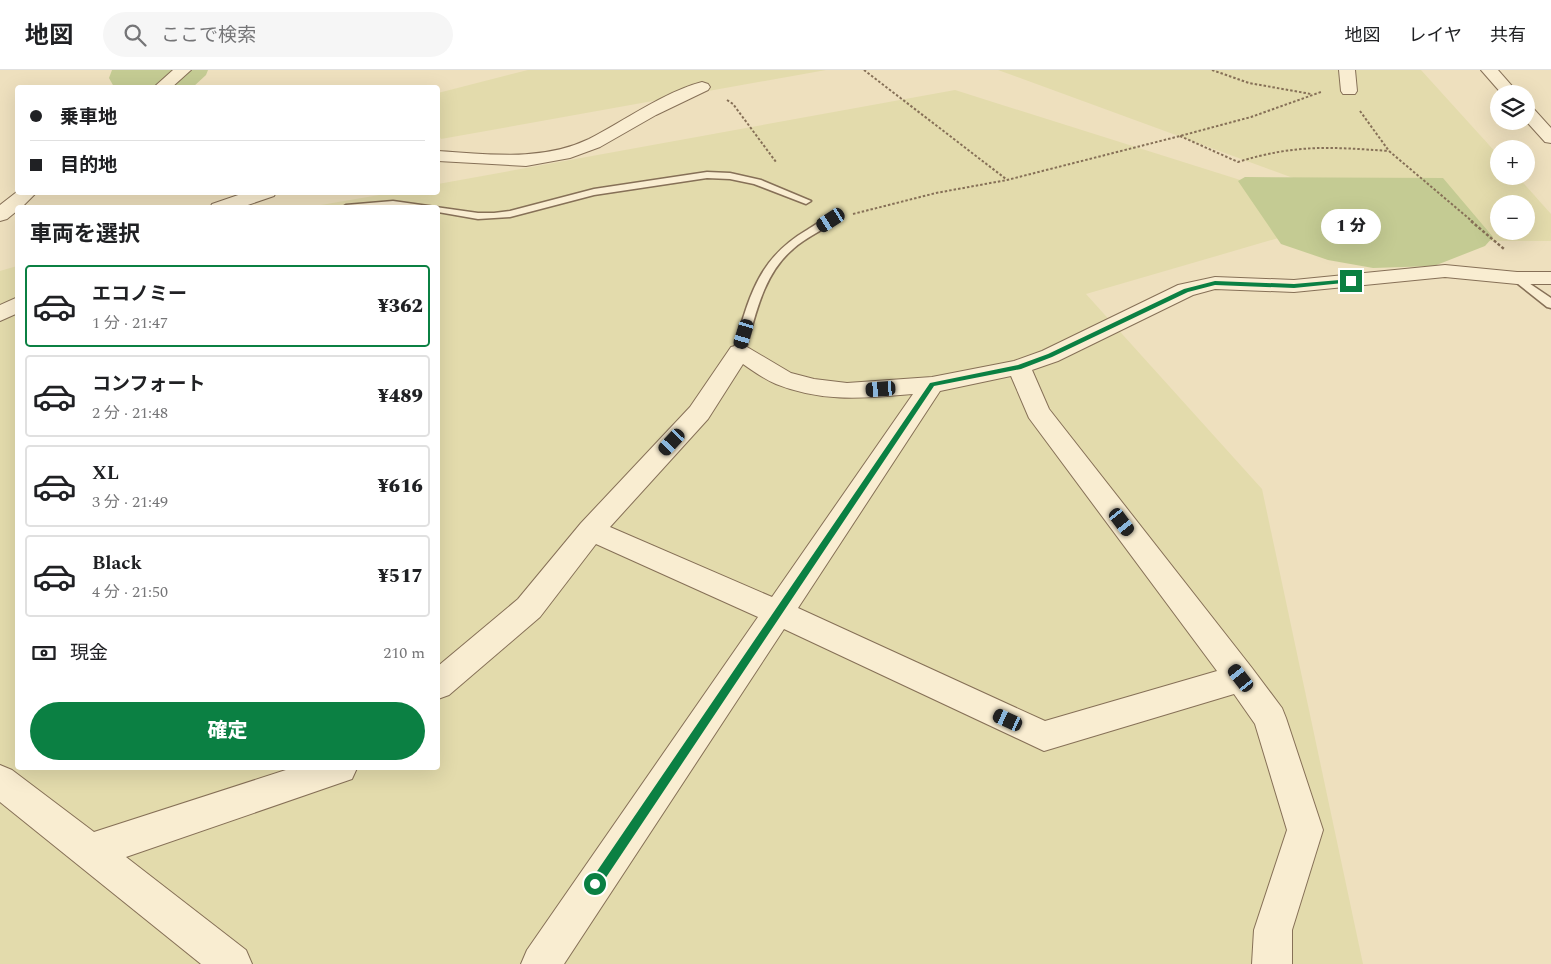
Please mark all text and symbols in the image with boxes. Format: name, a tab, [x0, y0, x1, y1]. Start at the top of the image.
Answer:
search box	[103, 12, 453, 57]
text: 地図	[25, 18, 73, 54]
icon: search	[121, 21, 149, 49]
text: ここで検索	[161, 21, 256, 50]
text: 地図	[1345, 22, 1381, 49]
text: レイヤ	[1409, 22, 1462, 49]
text: 共有	[1490, 22, 1526, 49]
map controls	[1490, 85, 1535, 240]
button: layers	[1490, 85, 1535, 130]
text: 乗車地	[60, 103, 117, 132]
button: +	[1490, 140, 1535, 185]
text: 目的地	[60, 151, 117, 180]
button: −	[1490, 195, 1535, 240]
car	[814, 206, 847, 234]
callout: 1 分	[1321, 208, 1381, 244]
text: 1 分	[1336, 214, 1366, 238]
text: 車両を選択	[30, 218, 140, 251]
route end	[1340, 270, 1362, 292]
text: エコノミー	[92, 280, 187, 309]
icon: car	[32, 284, 77, 329]
text: ¥362	[377, 292, 423, 321]
text: 1 分 · 21:47	[92, 311, 168, 335]
car	[732, 317, 755, 351]
text: コンフォート	[92, 370, 205, 399]
icon: car	[32, 374, 77, 419]
car	[865, 380, 896, 398]
text: ¥489	[377, 382, 423, 411]
text: 2 分 · 21:48	[92, 401, 168, 425]
car	[656, 426, 687, 458]
text: XL	[92, 459, 119, 488]
icon: car	[32, 464, 77, 509]
text: ¥616	[377, 472, 423, 501]
text: 3 分 · 21:49	[92, 490, 168, 514]
car	[1106, 506, 1137, 538]
text: Black	[92, 549, 142, 578]
icon: car	[32, 554, 77, 599]
text: ¥517	[377, 562, 423, 591]
text: 4 分 · 21:50	[92, 580, 168, 604]
icon: cash	[30, 639, 58, 667]
text: 現金	[70, 639, 108, 668]
text: 210 m	[383, 641, 425, 665]
car	[1225, 662, 1256, 694]
button: 確定	[30, 702, 425, 760]
car	[991, 707, 1024, 733]
route start	[584, 873, 606, 895]

